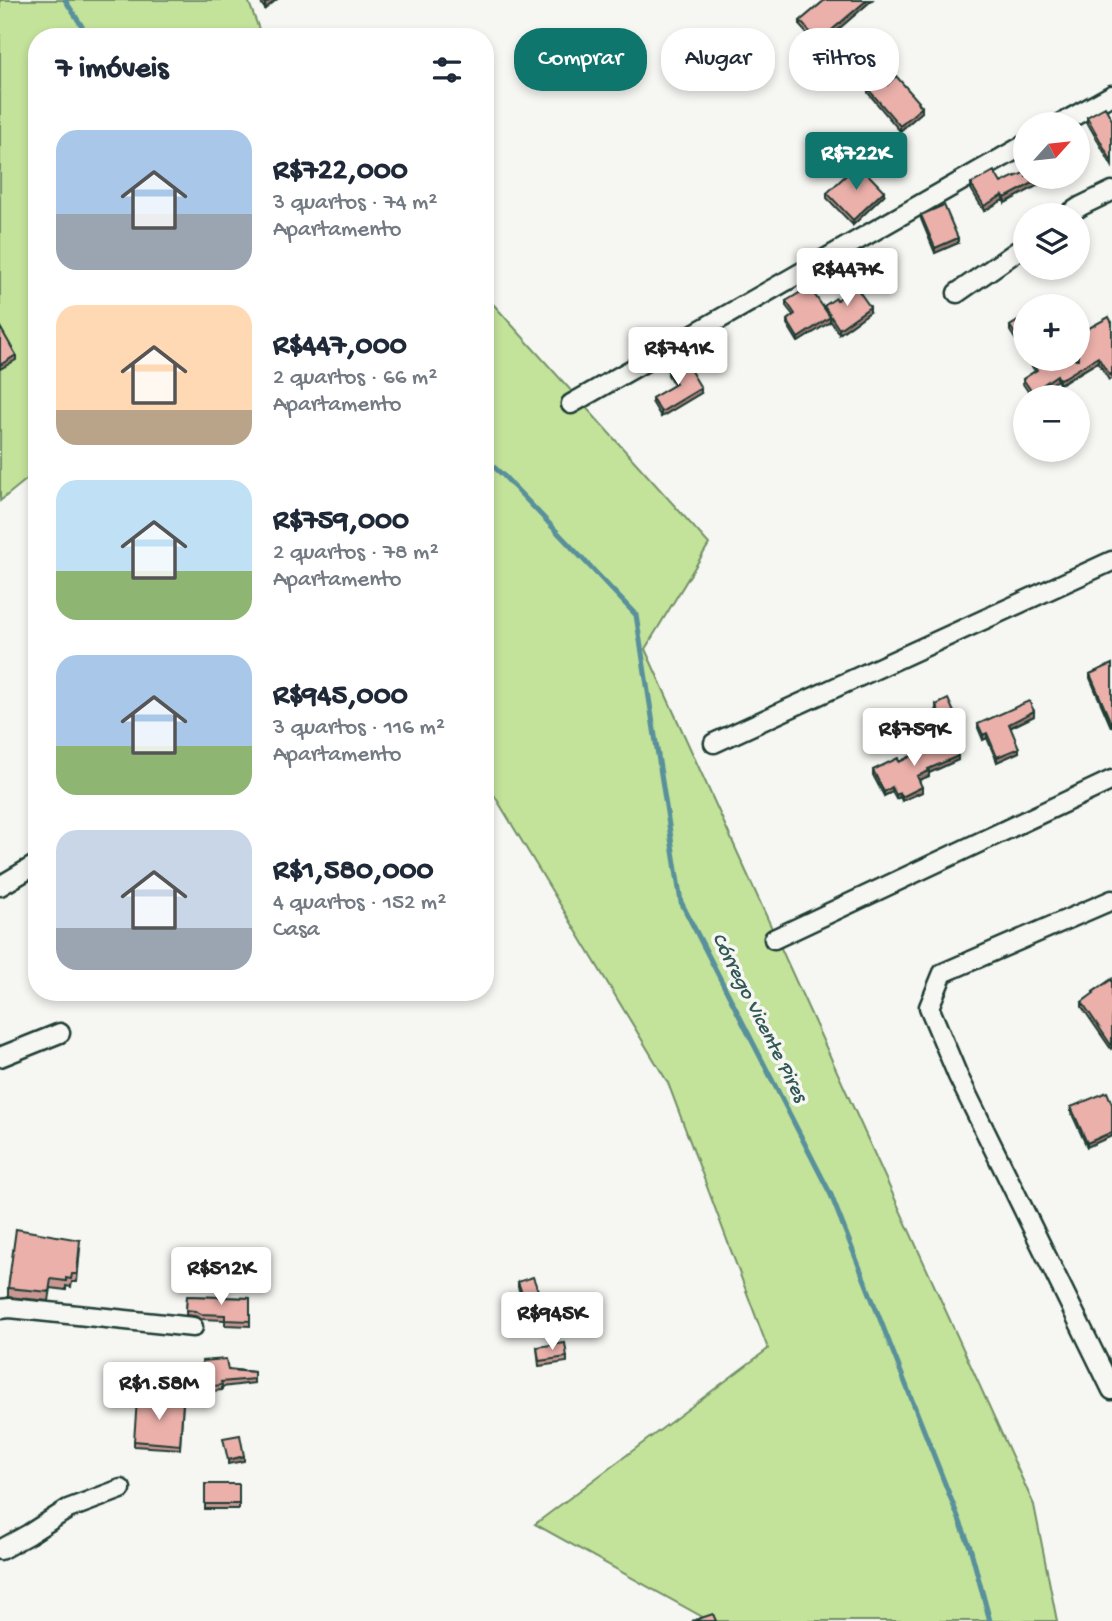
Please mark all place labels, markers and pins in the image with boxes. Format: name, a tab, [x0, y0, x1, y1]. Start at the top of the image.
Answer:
pin: R$722K	[799, 132, 913, 192]
pin: R$447K	[790, 248, 904, 308]
pin: R$741K	[621, 328, 735, 387]
pin: R$759K	[857, 708, 971, 768]
pin: R$512K	[164, 1248, 278, 1307]
pin: R$945K	[495, 1292, 609, 1352]
pin: R$1.58M	[94, 1362, 224, 1422]

